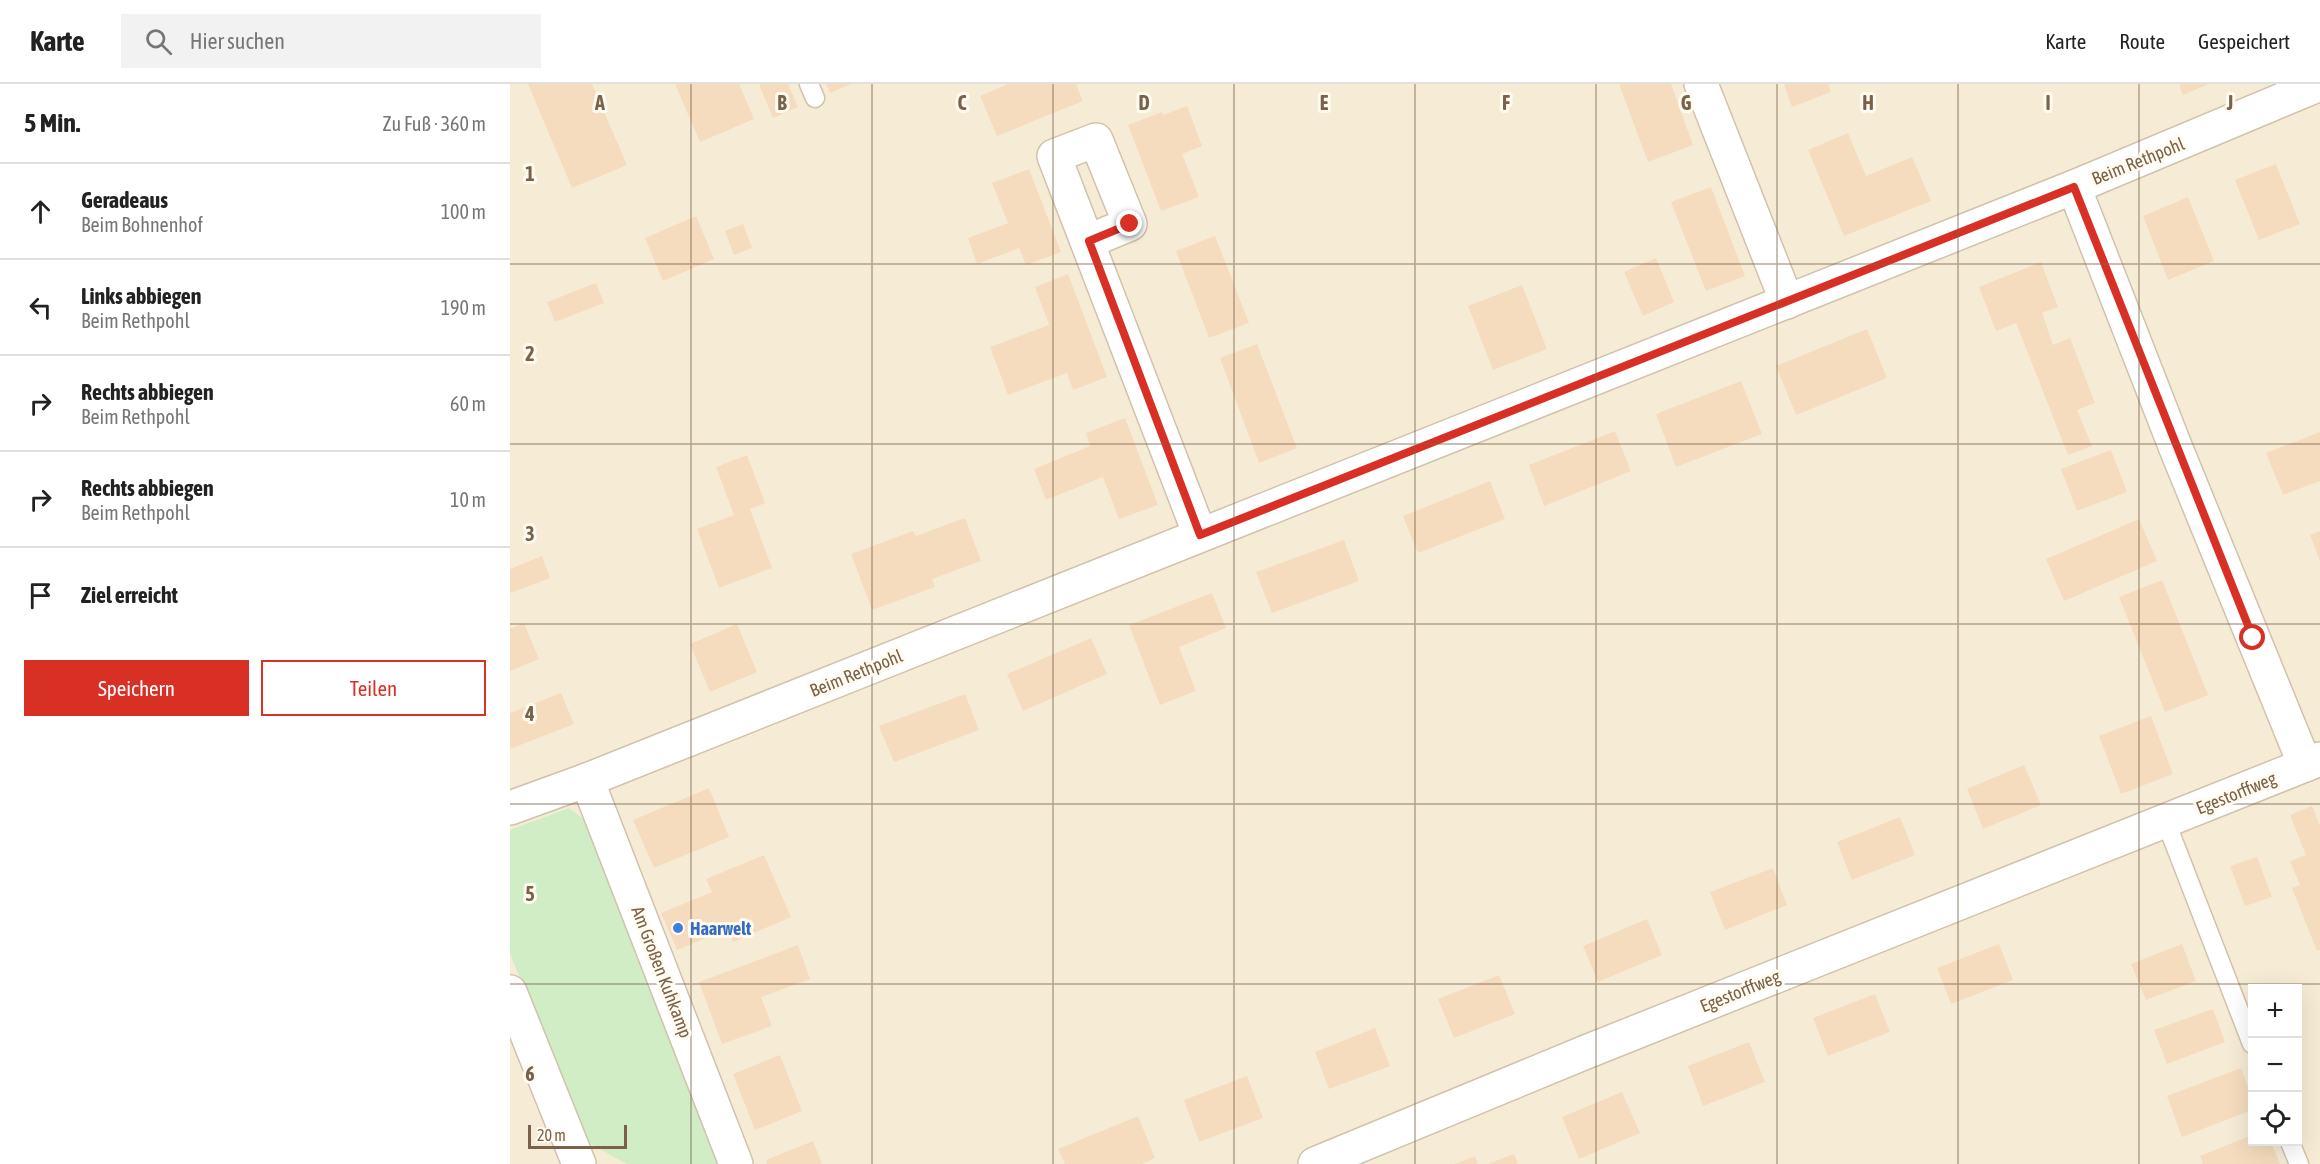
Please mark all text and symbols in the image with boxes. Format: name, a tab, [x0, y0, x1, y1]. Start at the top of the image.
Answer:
search box	[121, 14, 541, 68]
text: Karte	[30, 25, 85, 57]
icon: search	[142, 25, 175, 58]
text: Hier suchen	[190, 28, 285, 54]
text: Karte	[2045, 29, 2086, 53]
text: Route	[2119, 29, 2165, 53]
text: Gespeichert	[2198, 29, 2290, 53]
text: A	[594, 91, 605, 114]
text: B	[777, 91, 787, 114]
text: C	[958, 91, 967, 114]
text: D	[1138, 91, 1150, 114]
text: E	[1320, 91, 1329, 114]
text: F	[1502, 91, 1510, 114]
text: G	[1681, 91, 1692, 114]
text: H	[1862, 91, 1874, 114]
text: I	[2045, 91, 2051, 114]
text: J	[2226, 91, 2233, 114]
text: 5 Min.	[24, 108, 80, 138]
text: Zu Fuß · 360 m	[383, 112, 486, 135]
street label: Beim Rethpohl	[2089, 133, 2188, 189]
text: 1	[525, 162, 535, 185]
text: Geradeaus	[81, 187, 168, 213]
icon: ahead	[24, 195, 57, 228]
text: 100 m	[441, 200, 486, 223]
route end	[1116, 210, 1142, 236]
text: Beim Bohnenhof	[81, 213, 203, 236]
text: Links abbiegen	[81, 283, 202, 309]
icon: left	[24, 291, 57, 324]
text: 190 m	[441, 296, 486, 319]
text: Beim Rethpohl	[81, 309, 190, 332]
text: 2	[525, 342, 535, 365]
text: Rechts abbiegen	[81, 379, 214, 405]
icon: right	[24, 387, 57, 420]
text: 60 m	[450, 392, 486, 415]
text: Beim Rethpohl	[81, 405, 190, 428]
text: Rechts abbiegen	[81, 475, 214, 501]
icon: right	[24, 483, 57, 516]
text: 10 m	[450, 488, 486, 511]
text: Beim Rethpohl	[81, 501, 190, 524]
text: 3	[525, 522, 535, 545]
icon: arrive	[24, 579, 57, 612]
text: Ziel erreicht	[81, 582, 178, 608]
route start	[2239, 624, 2265, 650]
street label: Beim Rethpohl	[807, 645, 906, 701]
button: Speichern	[24, 660, 249, 716]
button: Teilen	[261, 660, 486, 716]
text: 4	[524, 702, 535, 725]
street label: Egestorffweg	[2193, 767, 2279, 819]
text: 5	[525, 882, 535, 905]
street label: Am Großen Kuhkamp	[627, 903, 697, 1041]
place label: Haarwelt	[690, 918, 752, 939]
marker: Haarwelt	[671, 921, 685, 935]
street label: Egestorffweg	[1697, 965, 1783, 1017]
map controls	[2248, 984, 2302, 1146]
button: +	[2248, 984, 2302, 1038]
button: −	[2248, 1038, 2302, 1092]
text: 6	[525, 1062, 535, 1085]
button: locate	[2248, 1092, 2302, 1146]
scale bar	[528, 1122, 627, 1150]
text: 20 m	[537, 1126, 566, 1144]

